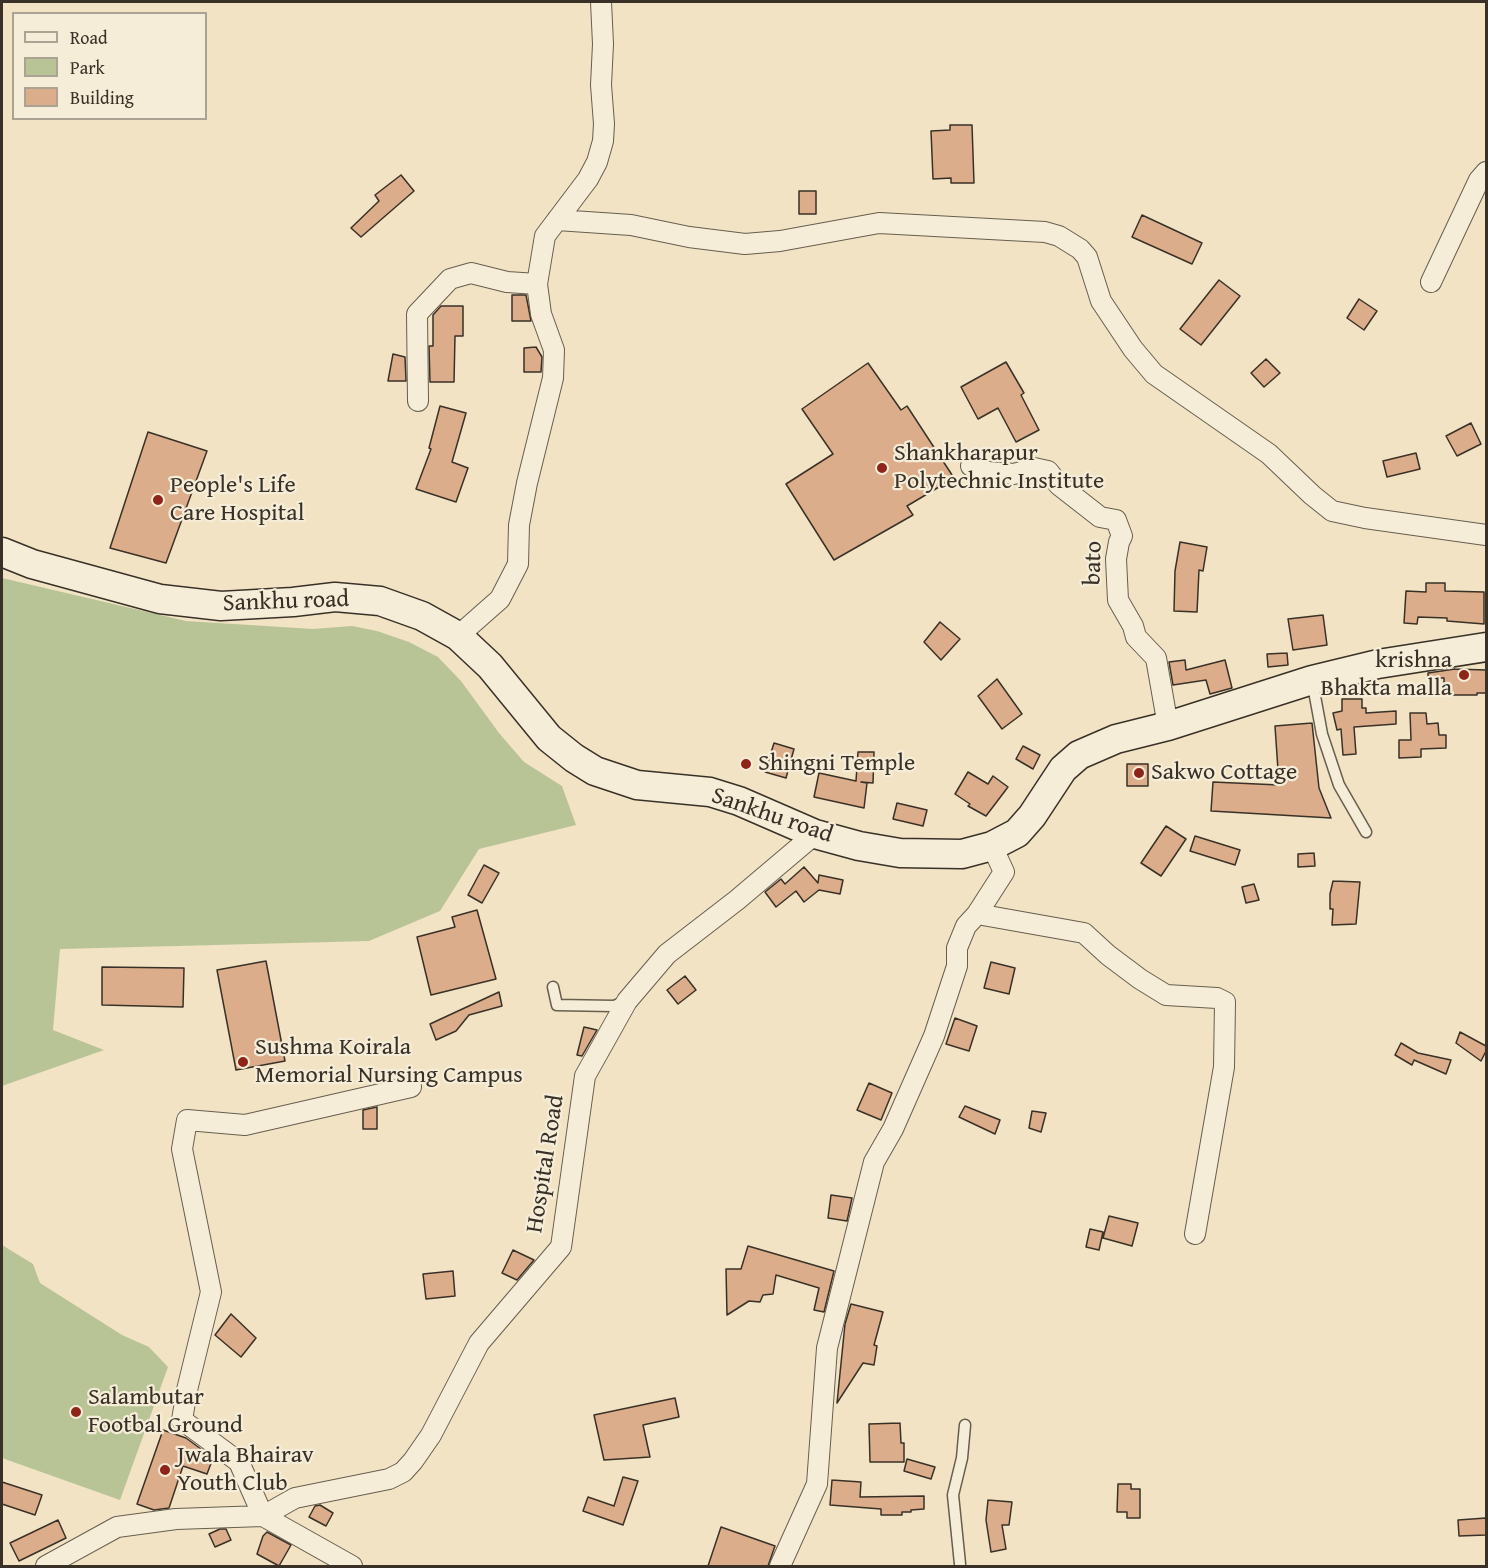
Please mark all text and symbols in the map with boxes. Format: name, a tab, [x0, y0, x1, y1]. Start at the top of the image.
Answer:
legend	[12, 12, 207, 120]
text: Road	[70, 24, 108, 51]
text: Park	[70, 54, 105, 81]
text: Building	[70, 84, 134, 111]
place label: Shankharapur Polytechnic Institute	[894, 440, 1104, 496]
marker: Shankharapur Polytechnic Institute	[875, 461, 889, 475]
place label: People's Life Care Hospital	[170, 472, 304, 528]
marker: People's Life Care Hospital	[151, 493, 165, 507]
street label: bato	[1079, 540, 1109, 586]
street label: Sankhu road	[222, 585, 350, 619]
place label: krishna Bhakta malla	[1321, 647, 1452, 703]
marker: krishna Bhakta malla	[1457, 668, 1471, 682]
place label: Shingni Temple	[758, 750, 915, 778]
marker: Shingni Temple	[739, 757, 753, 771]
place label: Sakwo Cottage	[1151, 759, 1297, 787]
marker: Sakwo Cottage	[1132, 766, 1146, 780]
street label: Sankhu road	[708, 782, 836, 850]
place label: Sushma Koirala Memorial Nursing Campus	[255, 1034, 523, 1090]
marker: Sushma Koirala Memorial Nursing Campus	[236, 1055, 250, 1069]
street label: Hospital Road	[521, 1093, 571, 1235]
place label: Salambutar Footbal Ground	[88, 1384, 243, 1440]
marker: Salambutar Footbal Ground	[69, 1405, 83, 1419]
place label: Jwala Bhairav Youth Club	[177, 1442, 314, 1498]
marker: Jwala Bhairav Youth Club	[158, 1463, 172, 1477]

